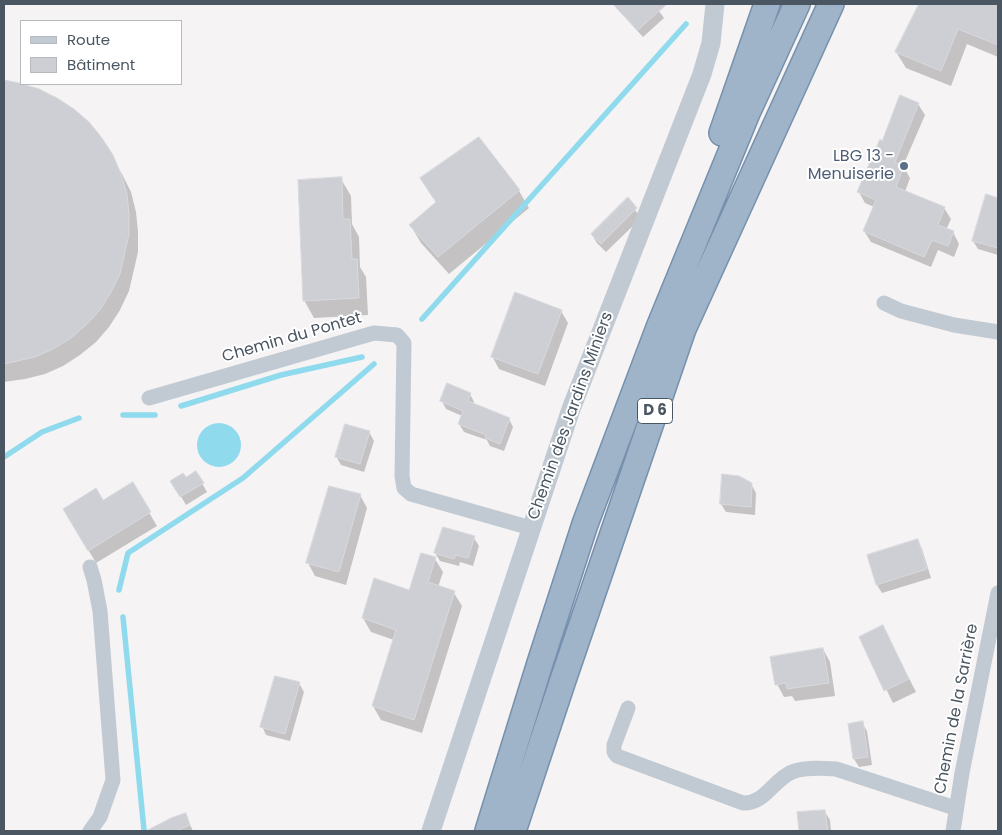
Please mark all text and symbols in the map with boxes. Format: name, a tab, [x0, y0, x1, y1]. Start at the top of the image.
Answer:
legend	[20, 20, 182, 85]
text: Route	[67, 29, 110, 50]
text: Bâtiment	[67, 54, 135, 75]
place label: LBG 13 - Menuiserie	[808, 147, 894, 185]
marker: LBG 13 - Menuiserie	[898, 160, 910, 172]
street label: Chemin du Pontet	[220, 309, 364, 367]
street label: Chemin des Jardins Miniers	[524, 309, 618, 523]
road number: D 6	[638, 398, 672, 424]
street label: Chemin de la Sarrière	[931, 622, 983, 796]

